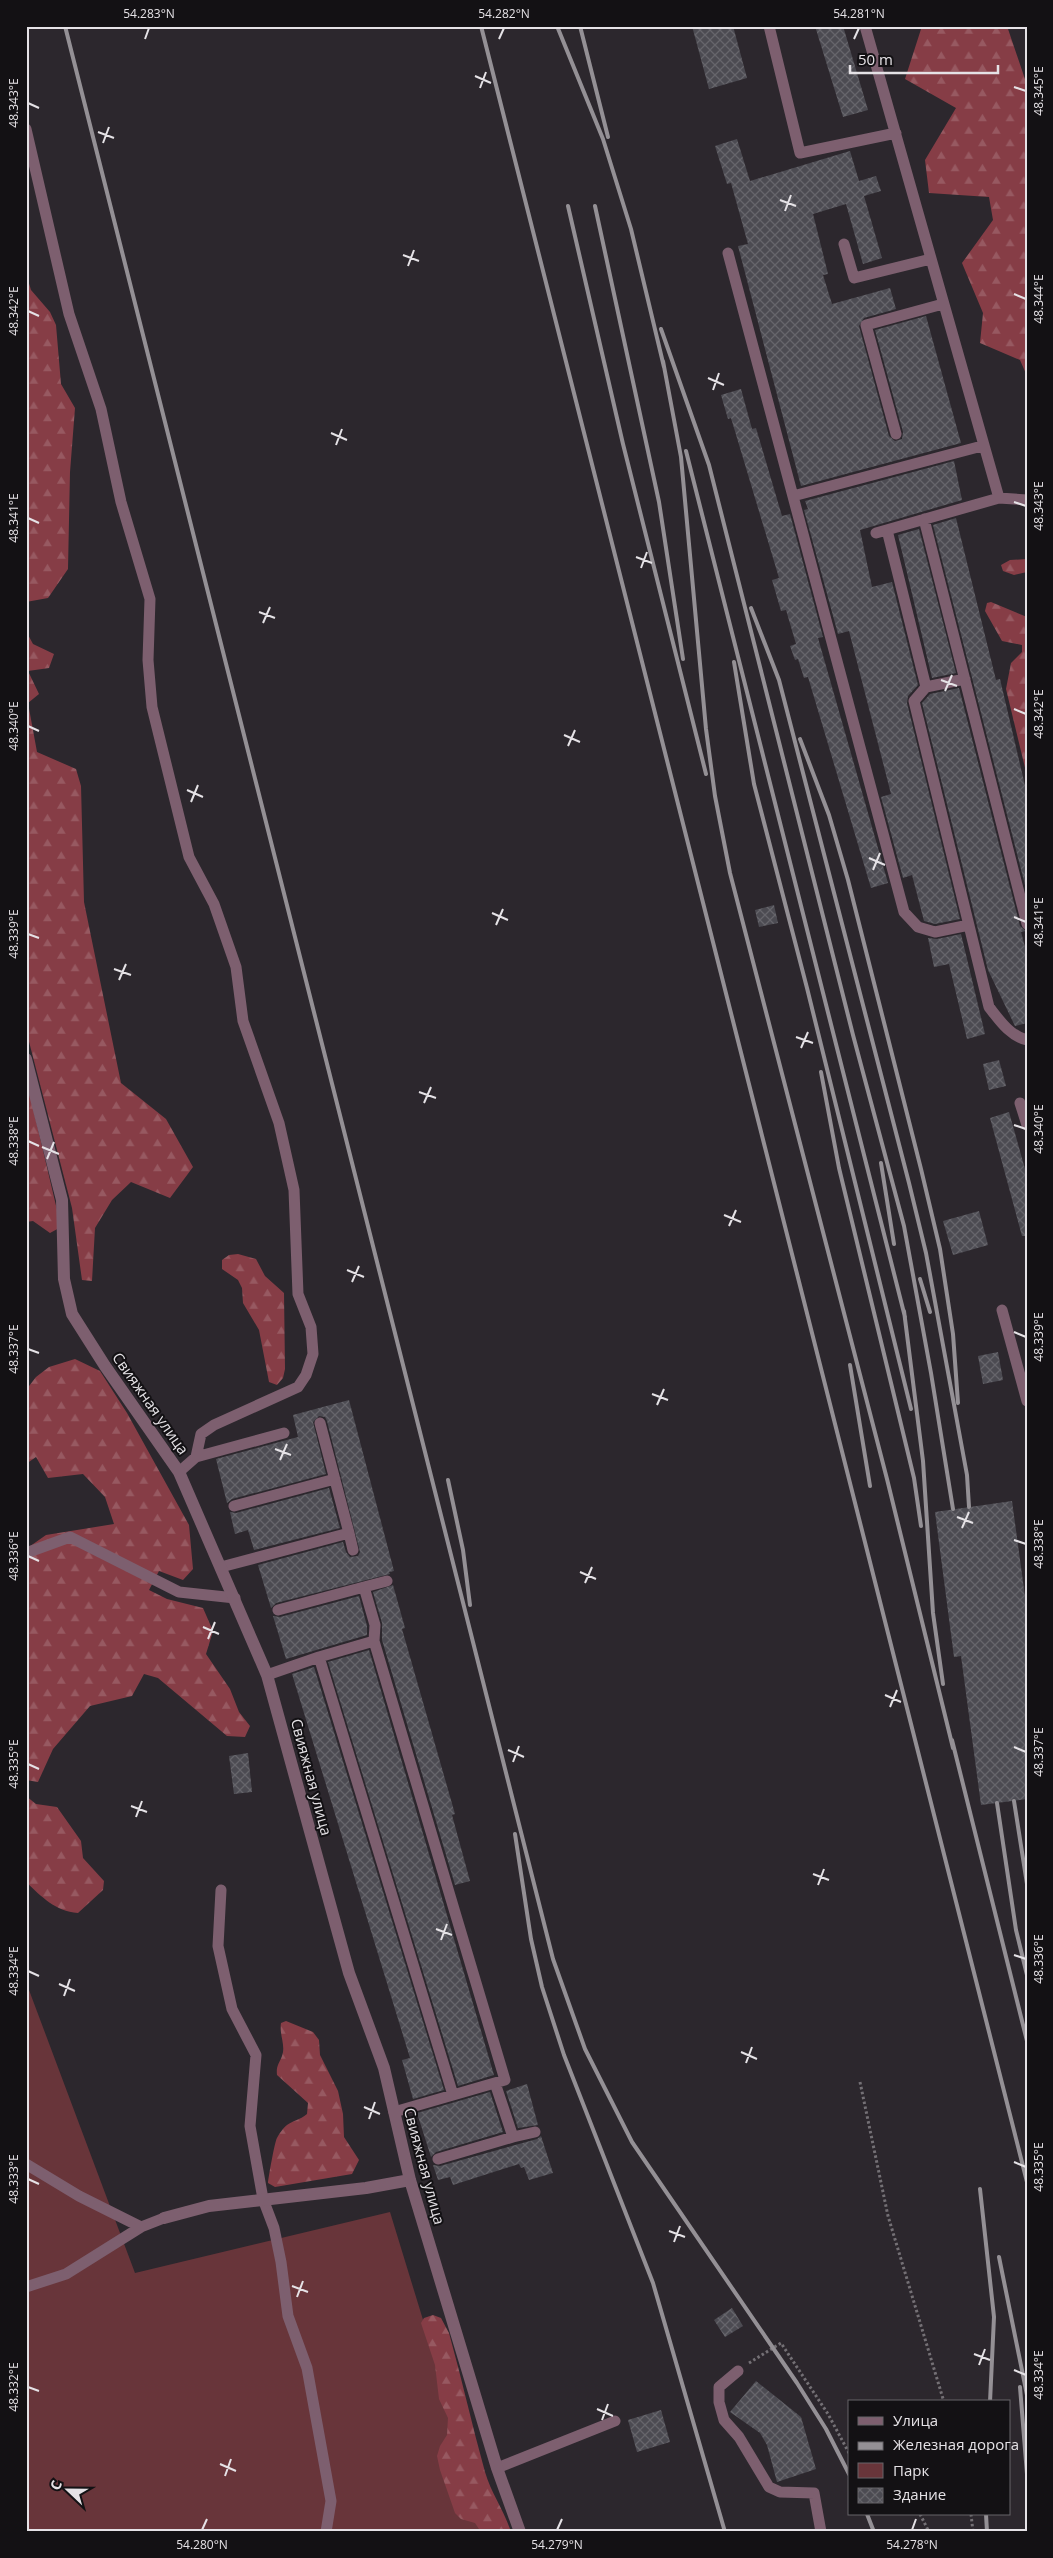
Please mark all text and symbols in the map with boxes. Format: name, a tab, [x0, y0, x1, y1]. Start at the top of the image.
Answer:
text: 54.283°N	[123, 5, 175, 22]
text: 54.282°N	[478, 5, 530, 22]
text: 54.281°N	[833, 5, 885, 22]
scale bar	[850, 42, 998, 74]
text: 50 m	[858, 49, 893, 69]
text: 48.345°E	[1030, 66, 1047, 116]
text: 48.343°E	[5, 78, 22, 128]
text: 48.344°E	[1030, 274, 1047, 324]
text: 48.342°E	[5, 286, 22, 336]
text: 48.343°E	[1030, 481, 1047, 531]
text: 48.341°E	[5, 493, 22, 543]
text: 48.342°E	[1030, 689, 1047, 739]
text: 48.340°E	[5, 701, 22, 751]
text: 48.341°E	[1030, 897, 1047, 947]
text: 48.339°E	[5, 909, 22, 959]
text: 48.340°E	[1030, 1104, 1047, 1154]
text: 48.338°E	[5, 1116, 22, 1166]
text: 48.339°E	[1030, 1312, 1047, 1362]
text: 48.337°E	[5, 1324, 22, 1374]
street label: Свияжная улица	[108, 1348, 194, 1458]
text: 48.338°E	[1030, 1519, 1047, 1569]
text: 48.336°E	[5, 1531, 22, 1581]
street label: Свияжная улица	[287, 1716, 337, 1838]
text: 48.337°E	[1030, 1727, 1047, 1777]
text: 48.335°E	[5, 1739, 22, 1789]
text: 48.336°E	[1030, 1934, 1047, 1984]
text: 48.334°E	[5, 1946, 22, 1996]
street label: Свияжная улица	[400, 2105, 450, 2227]
text: 48.335°E	[1030, 2142, 1047, 2192]
text: 48.333°E	[5, 2154, 22, 2204]
text: 48.334°E	[1030, 2350, 1047, 2400]
text: 48.332°E	[5, 2362, 22, 2412]
legend	[848, 2400, 1010, 2516]
text: Улица	[893, 2410, 938, 2430]
text: Железная дорога	[893, 2434, 1019, 2454]
text: Парк	[893, 2460, 929, 2480]
north arrow	[42, 2466, 92, 2516]
text: С	[45, 2477, 66, 2493]
text: Здание	[893, 2484, 946, 2504]
text: 54.280°N	[176, 2536, 228, 2553]
text: 54.279°N	[531, 2536, 583, 2553]
text: 54.278°N	[886, 2536, 938, 2553]

